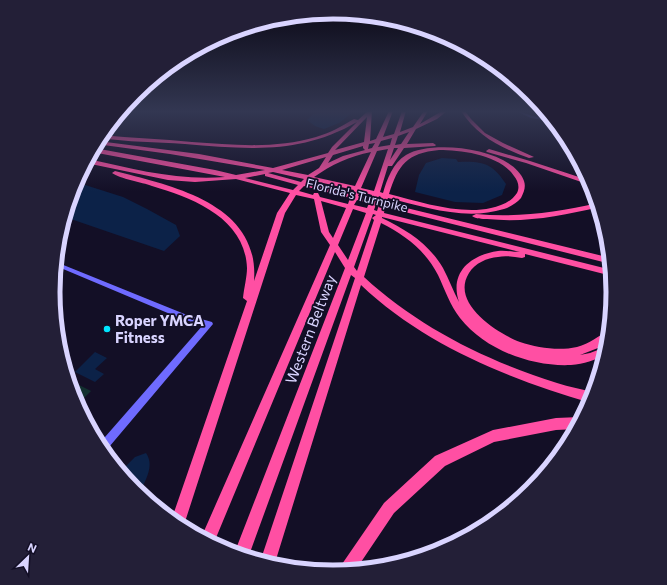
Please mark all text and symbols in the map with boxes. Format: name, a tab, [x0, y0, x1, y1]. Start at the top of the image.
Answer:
street label: Florida's Turnpike	[305, 175, 410, 215]
street label: Western Beltway	[281, 272, 339, 386]
place label: Roper YMCA Fitness	[115, 311, 204, 346]
marker: Roper YMCA Fitness	[102, 324, 112, 334]
north arrow	[8, 537, 48, 577]
text: N	[26, 540, 39, 555]

